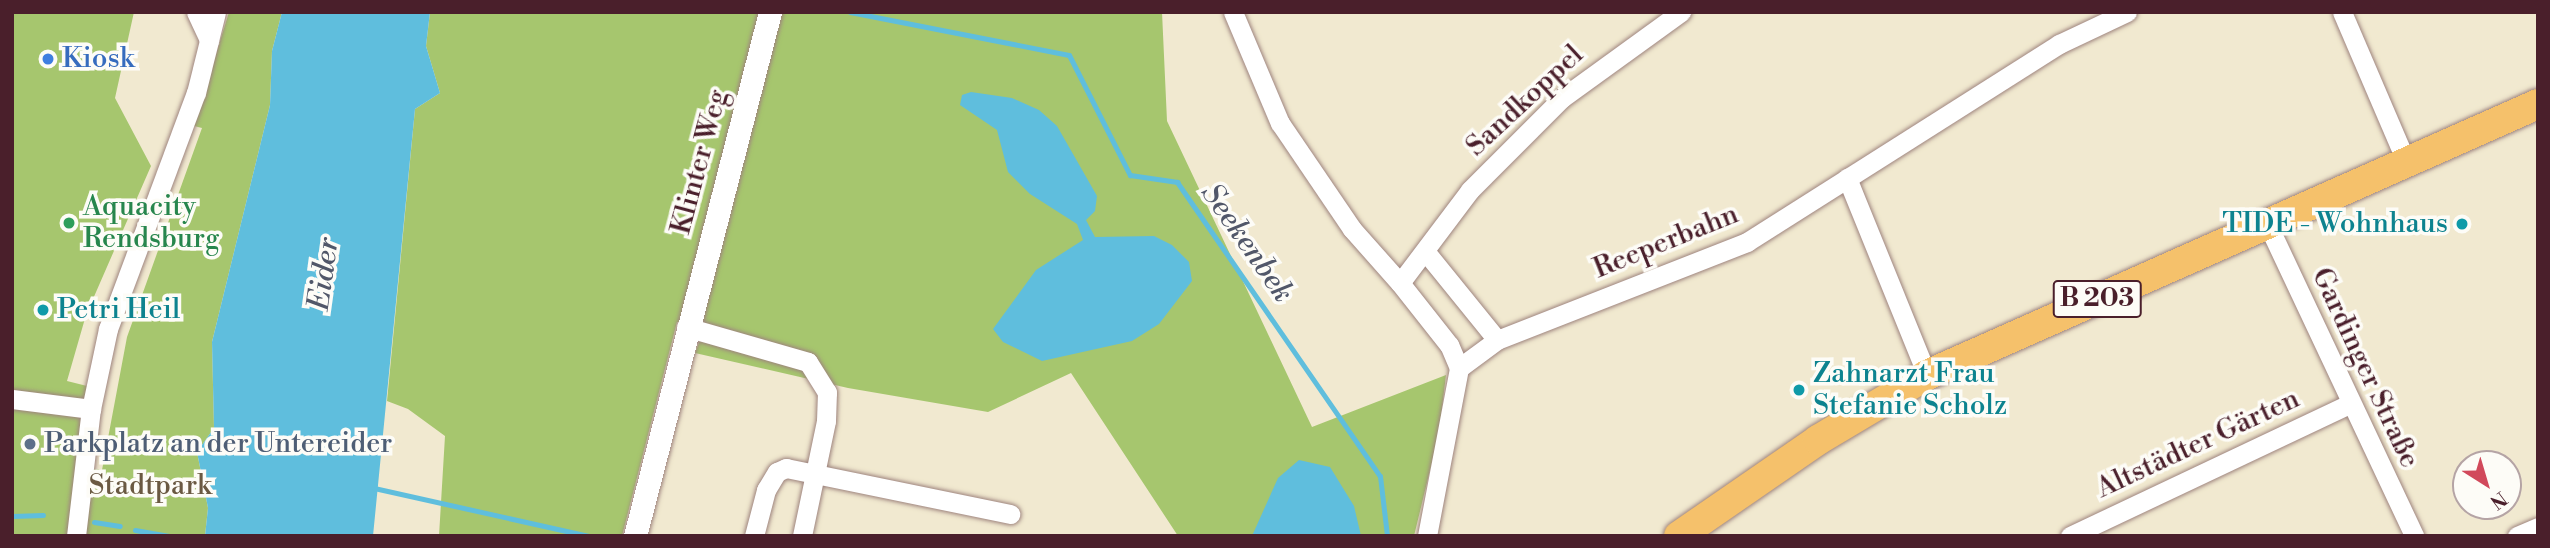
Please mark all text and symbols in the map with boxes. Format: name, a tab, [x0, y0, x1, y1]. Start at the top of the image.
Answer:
street label: Sandkoppel	[1460, 38, 1590, 164]
place label: Kiosk	[62, 42, 134, 76]
marker: Kiosk	[40, 51, 56, 67]
street label: Klinter Weg	[665, 86, 735, 238]
water label: Seekenbek	[1193, 177, 1301, 309]
place label: Aquacity Rendsburg	[83, 190, 219, 256]
street label: Reeperbahn	[1589, 198, 1743, 286]
place label: TIDE - Wohnhaus	[2222, 207, 2448, 241]
marker: Aquacity Rendsburg	[61, 215, 77, 231]
marker: TIDE - Wohnhaus	[2454, 216, 2470, 232]
water label: Eider	[301, 235, 347, 313]
street label: Gardinger Straße	[2304, 263, 2426, 473]
road number: B 203	[2052, 276, 2142, 322]
place label: Petri Heil	[57, 293, 180, 327]
marker: Petri Heil	[35, 302, 51, 318]
place label: Zahnarzt Frau Stefanie Scholz	[1813, 357, 2007, 423]
marker: Zahnarzt Frau Stefanie Scholz	[1791, 382, 1807, 398]
street label: Altstädter Gärten	[2091, 382, 2305, 506]
place label: Parkplatz an der Untereider	[44, 427, 392, 461]
marker: Parkplatz an der Untereider	[22, 436, 38, 452]
north arrow	[2452, 450, 2522, 520]
park label: Stadtpark	[88, 469, 212, 503]
text: N	[2485, 486, 2512, 514]

